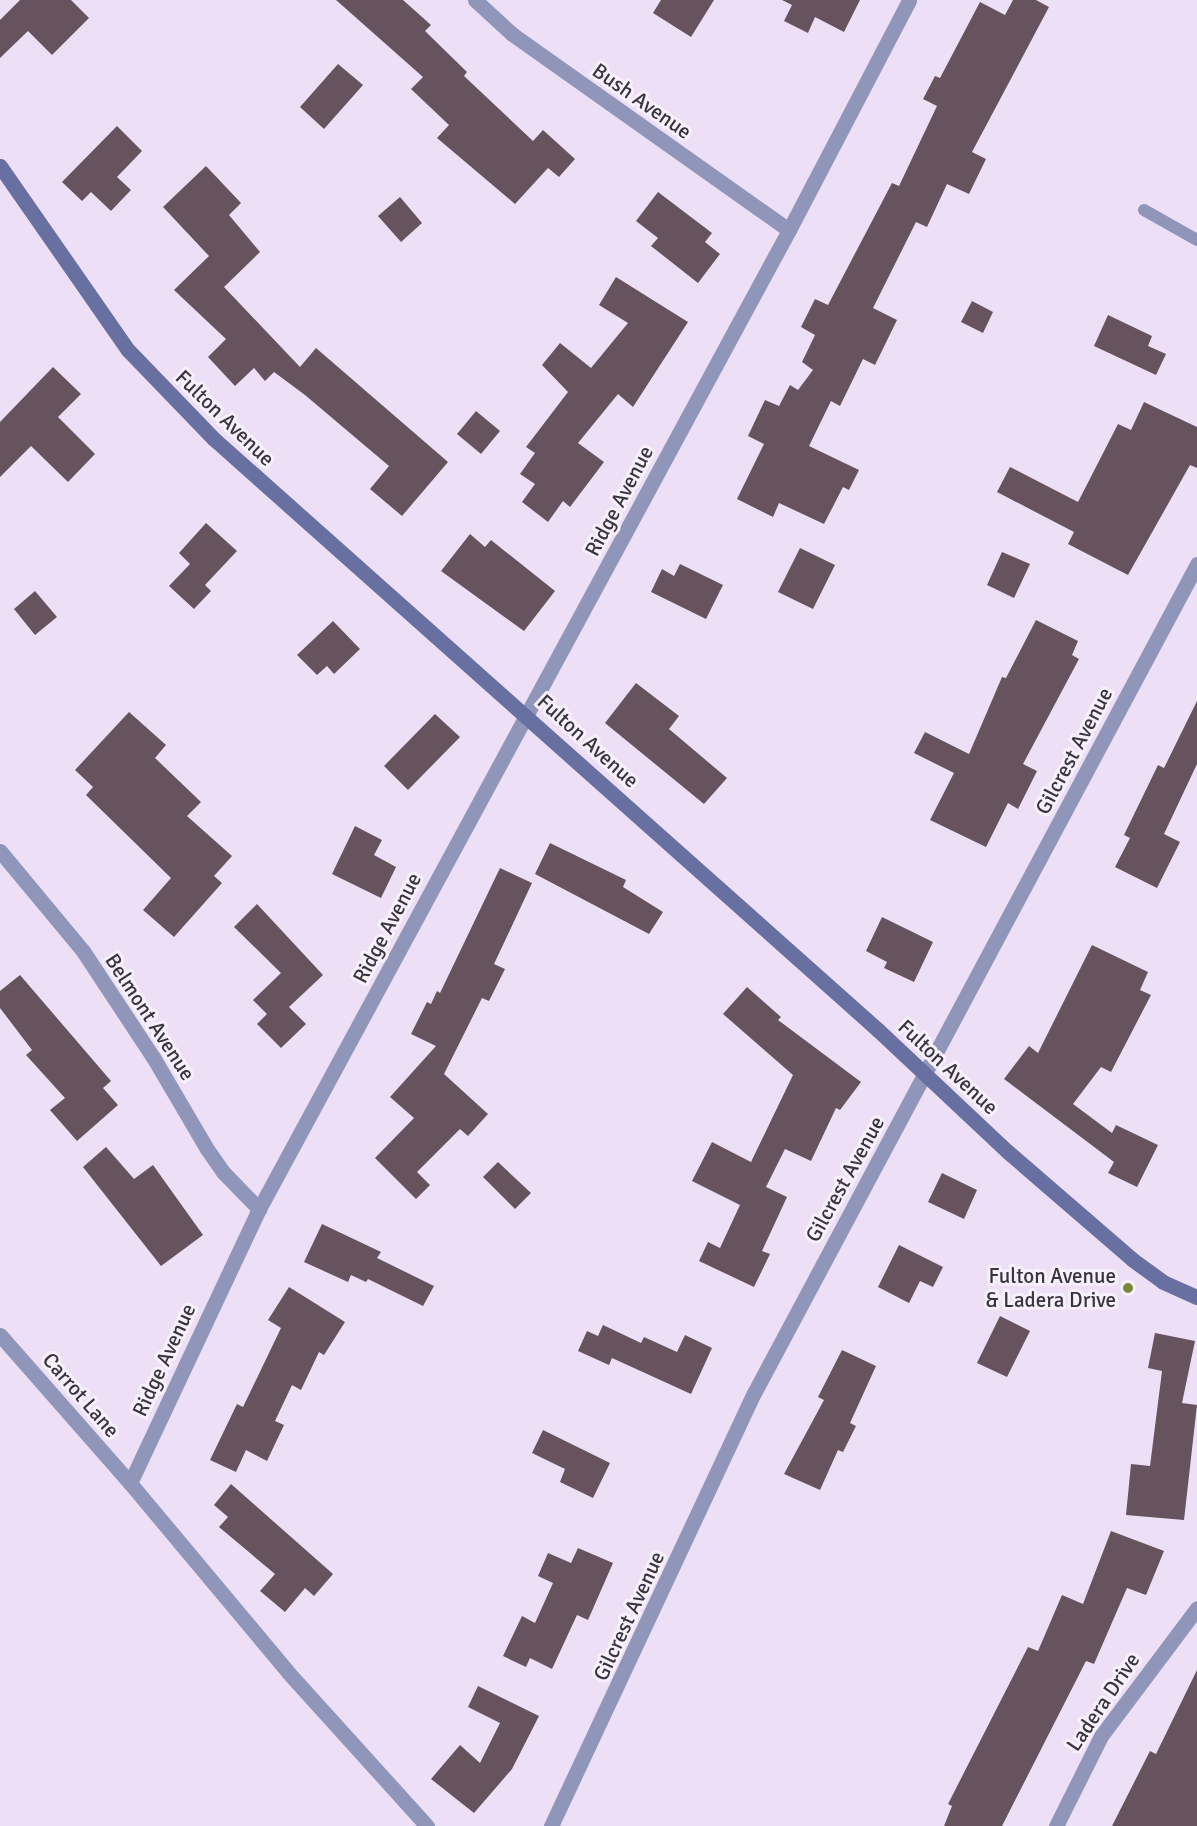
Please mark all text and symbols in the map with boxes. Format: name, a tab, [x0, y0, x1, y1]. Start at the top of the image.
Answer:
street label: Bush Avenue	[588, 58, 696, 144]
street label: Fulton Avenue	[170, 365, 280, 471]
street label: Ridge Avenue	[579, 442, 659, 560]
street label: Gilcrest Avenue	[1030, 683, 1118, 819]
street label: Fulton Avenue	[532, 689, 644, 793]
street label: Ridge Avenue	[347, 869, 427, 987]
street label: Belmont Avenue	[100, 949, 200, 1085]
street label: Fulton Avenue	[893, 1014, 1003, 1120]
street label: Gilcrest Avenue	[800, 1112, 890, 1246]
place label: Fulton Avenue & Ladera Drive	[986, 1263, 1116, 1313]
marker: Fulton Avenue & Ladera Drive	[1121, 1281, 1135, 1295]
street label: Ridge Avenue	[127, 1300, 201, 1420]
street label: Carrot Lane	[37, 1347, 125, 1443]
street label: Gilcrest Avenue	[588, 1547, 670, 1685]
street label: Ladera Drive	[1061, 1648, 1145, 1756]

